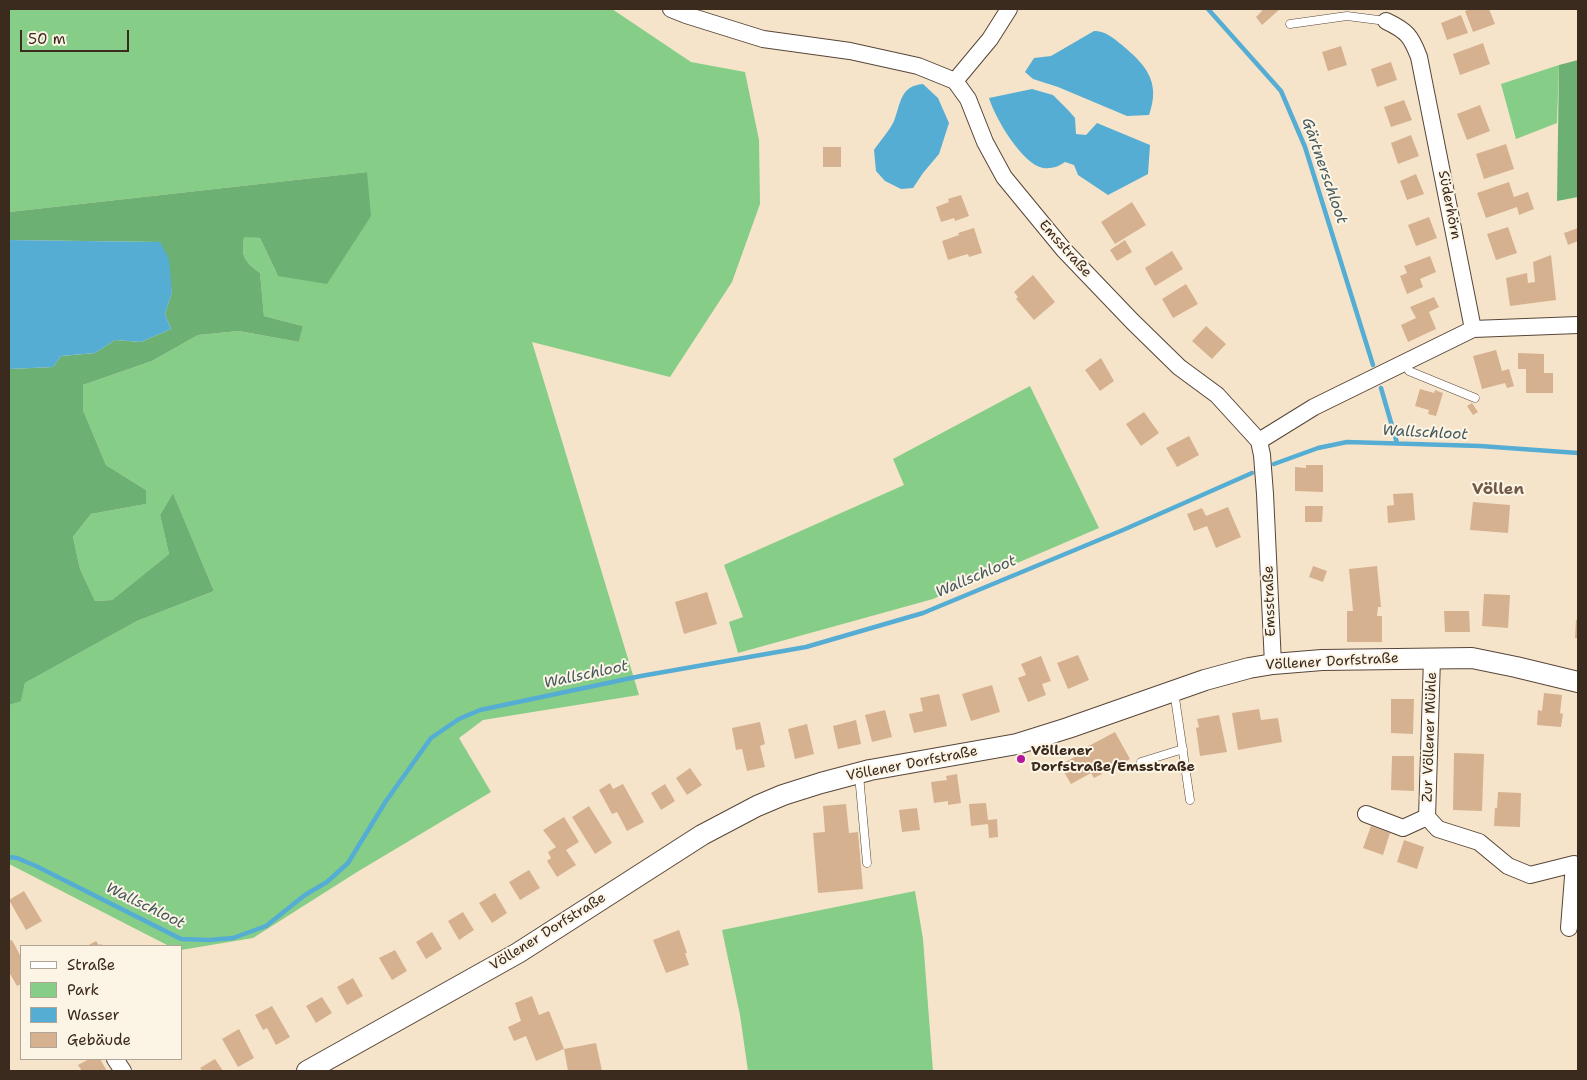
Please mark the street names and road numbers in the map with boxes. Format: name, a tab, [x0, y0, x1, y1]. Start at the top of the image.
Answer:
street label: Süderhörn	[1434, 169, 1464, 241]
street label: Emsstraße	[1035, 217, 1095, 281]
street label: Emsstraße	[1260, 565, 1280, 637]
street label: Völlener Dorfstraße	[1265, 650, 1399, 674]
street label: Zur Völlener Mühle	[1419, 672, 1441, 802]
street label: Völlener Dorfstraße	[845, 743, 979, 785]
street label: Völlener Dorfstraße	[487, 889, 609, 975]

